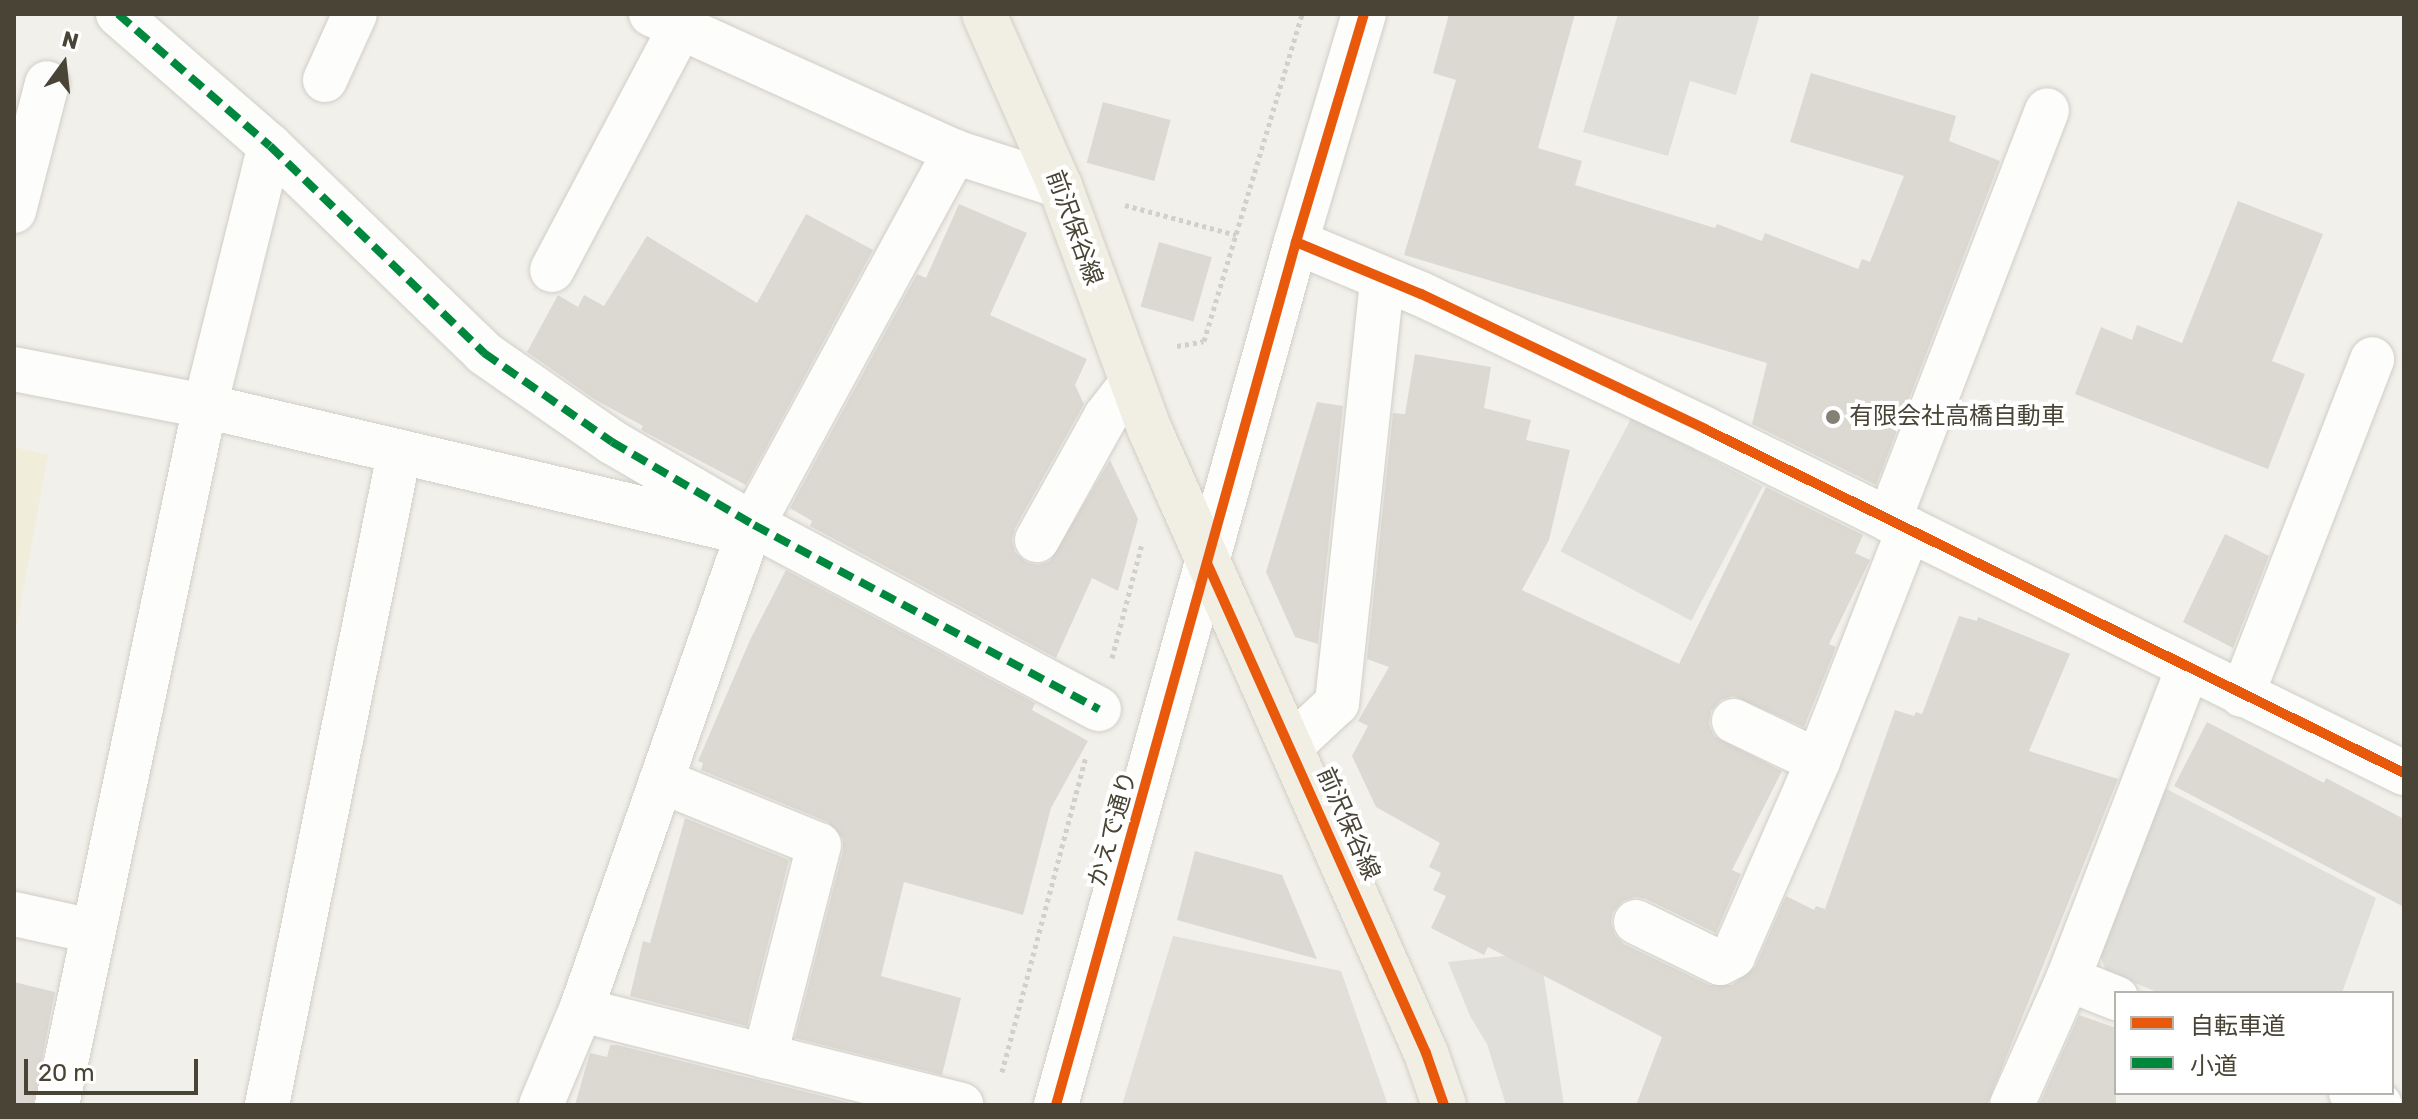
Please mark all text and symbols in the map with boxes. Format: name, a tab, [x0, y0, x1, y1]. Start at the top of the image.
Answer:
north arrow	[24, 24, 104, 104]
text: N	[59, 25, 81, 55]
street label: 前沢保谷線	[1040, 167, 1108, 289]
place label: 有限会社高橋自動車	[1849, 403, 2065, 431]
marker: 有限会社高橋自動車	[1824, 408, 1842, 426]
street label: 前沢保谷線	[1310, 763, 1386, 885]
street label: かえで通り	[1083, 767, 1143, 891]
legend	[2114, 991, 2394, 1095]
text: 自転車道	[2190, 1012, 2286, 1040]
scale bar	[28, 1043, 202, 1093]
text: 小道	[2190, 1052, 2238, 1080]
text: 20 m	[38, 1059, 95, 1087]

